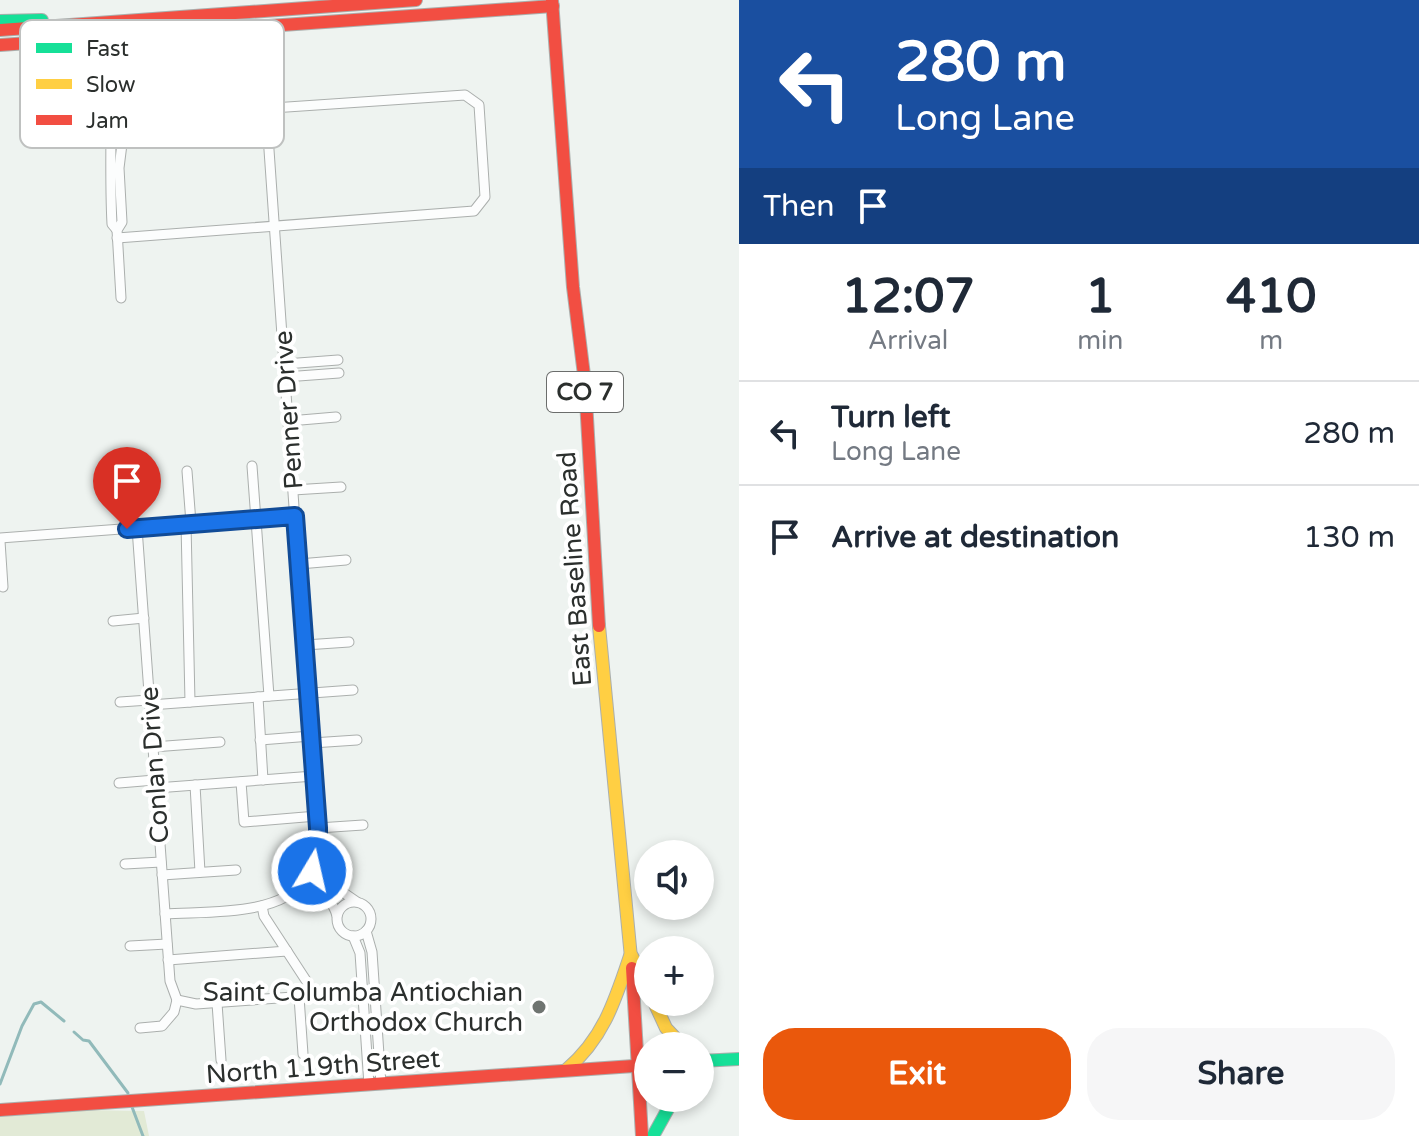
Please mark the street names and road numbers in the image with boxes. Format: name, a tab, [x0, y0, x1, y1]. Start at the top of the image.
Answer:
street label: Penner Drive	[267, 330, 310, 490]
road number: CO 7	[547, 372, 623, 412]
street label: East Baseline Road	[551, 450, 598, 688]
street label: Conlan Drive	[134, 686, 175, 844]
street label: North 119th Street	[205, 1043, 441, 1090]

